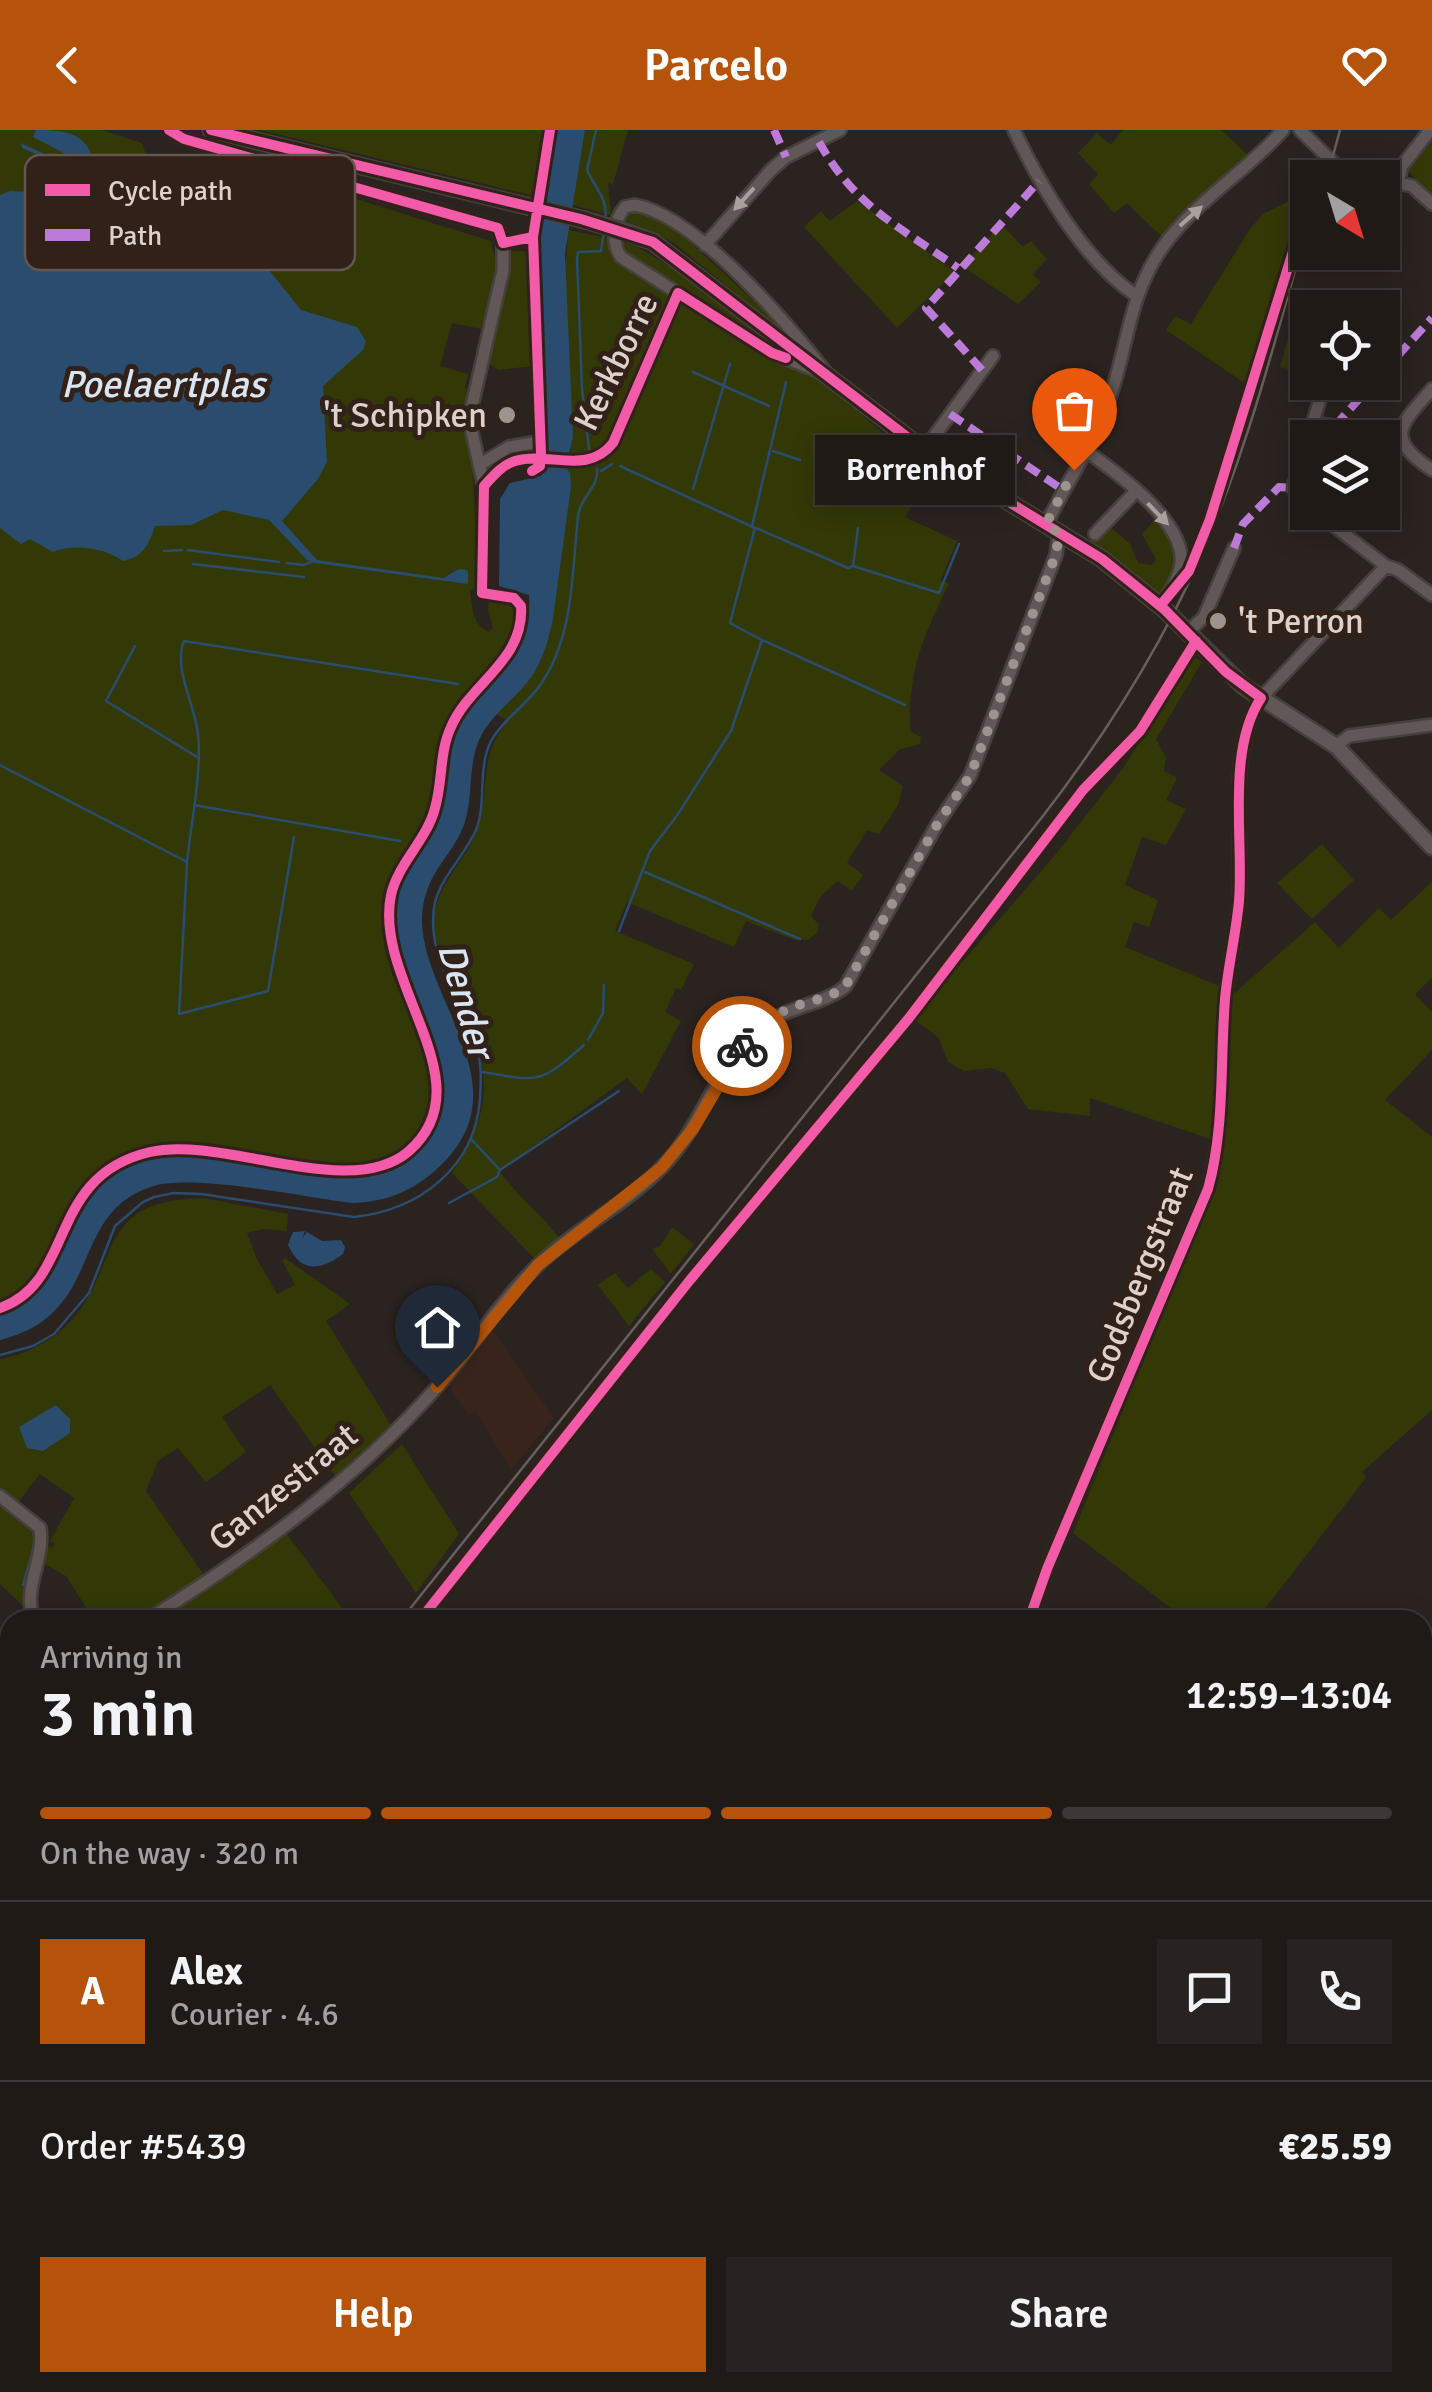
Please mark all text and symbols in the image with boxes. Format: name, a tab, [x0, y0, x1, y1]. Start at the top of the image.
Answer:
icon: back	[40, 38, 95, 93]
text: Parcelo	[644, 38, 788, 93]
icon: heart	[1337, 38, 1392, 93]
legend	[25, 155, 355, 270]
north arrow	[1290, 160, 1400, 270]
map controls	[1290, 160, 1400, 530]
text: Cycle path	[108, 174, 233, 208]
one-way arrow	[733, 187, 756, 211]
one-way arrow	[1178, 205, 1203, 227]
text: Path	[108, 219, 162, 253]
street label: Kerkborre	[564, 286, 668, 438]
button: locate	[1290, 290, 1400, 400]
water label: Poelaertplas	[61, 361, 268, 408]
pin	[1032, 368, 1117, 471]
icon: bag	[1047, 383, 1102, 438]
place label: 't Schipken	[323, 394, 487, 437]
marker: 't Schipken	[496, 404, 518, 426]
button: layers	[1290, 420, 1400, 530]
callout: Borrenhof	[814, 435, 1014, 505]
text: Borrenhof	[846, 450, 984, 489]
one-way arrow	[1146, 501, 1170, 525]
place label: 't Perron	[1238, 600, 1364, 643]
marker: 't Perron	[1207, 610, 1229, 632]
water label: Dender	[427, 937, 506, 1068]
courier	[692, 996, 792, 1096]
icon: bike	[715, 1019, 770, 1074]
street label: Godsbergstraat	[1077, 1161, 1203, 1389]
pin	[395, 1285, 480, 1388]
icon: home	[410, 1300, 465, 1355]
street label: Ganzestraat	[200, 1414, 366, 1560]
text: Arriving in	[40, 1638, 182, 1677]
text: 12:59–13:04	[1186, 1672, 1392, 1719]
text: 3 min	[40, 1674, 196, 1754]
text: On the way · 320 m	[40, 1834, 299, 1873]
button: chat	[1157, 1939, 1262, 2044]
button: phone	[1287, 1939, 1392, 2044]
text: Alex	[170, 1948, 243, 1995]
text: A	[80, 1968, 105, 2015]
text: Courier · 4.6	[170, 1995, 339, 2034]
text: Order #5439	[40, 2123, 247, 2170]
text: €25.59	[1279, 2123, 1392, 2170]
button: Help	[40, 2257, 706, 2372]
button: Share	[726, 2257, 1392, 2372]

